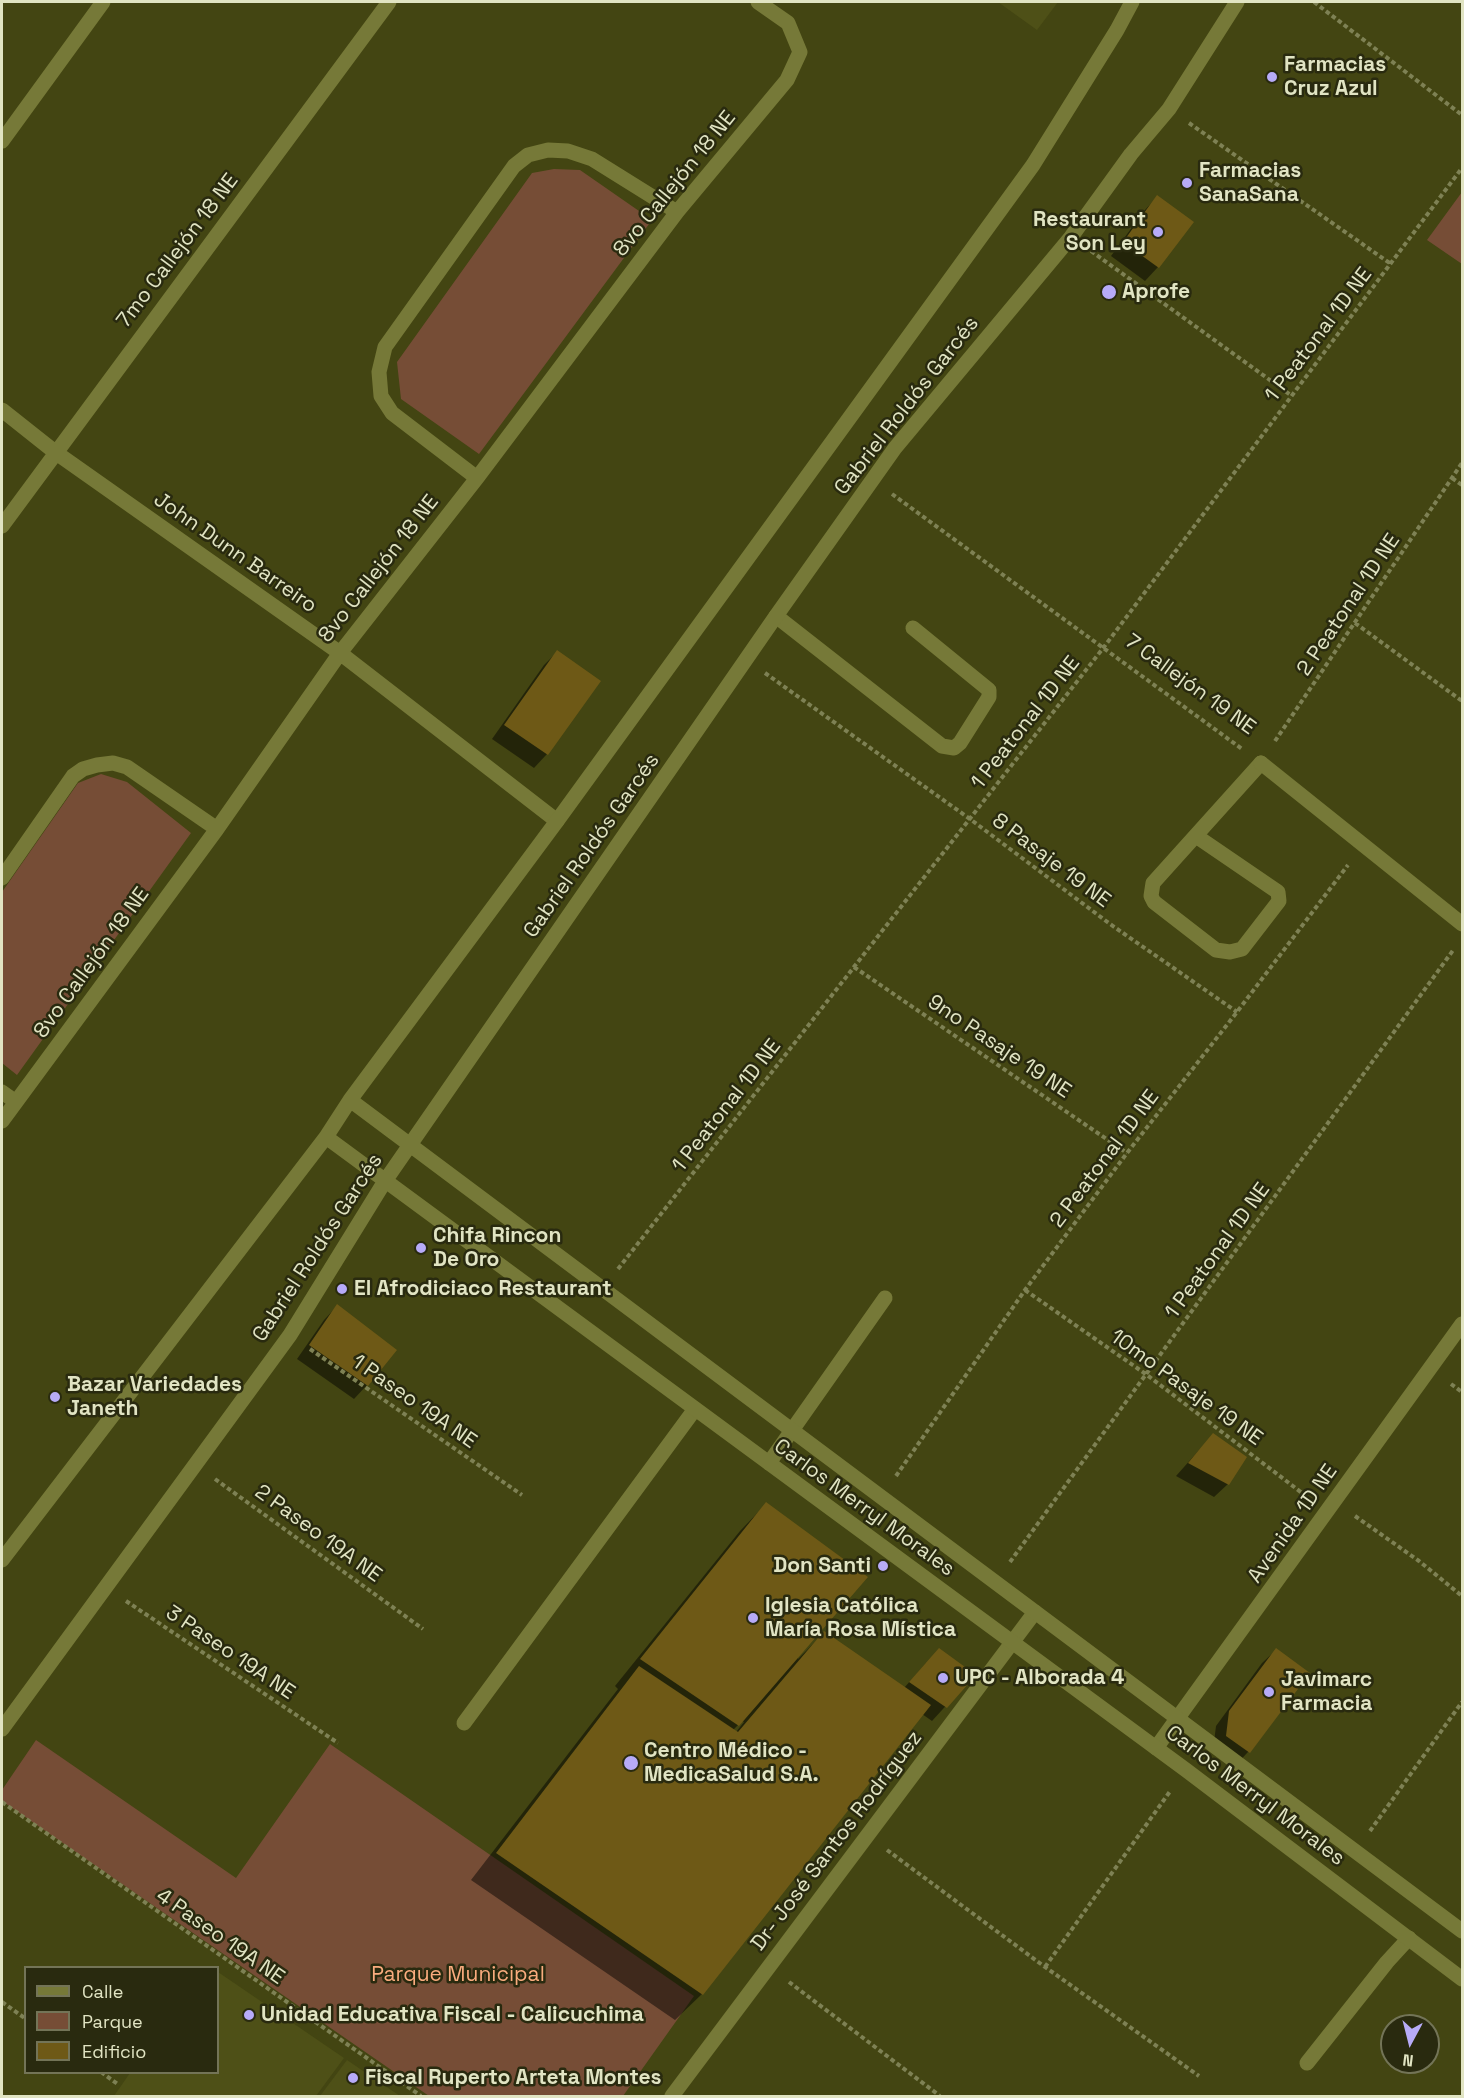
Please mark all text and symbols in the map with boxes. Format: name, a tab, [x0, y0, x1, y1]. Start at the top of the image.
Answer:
place label: Farmacias Cruz Azul	[1284, 52, 1386, 102]
marker: Farmacias Cruz Azul	[1265, 70, 1279, 84]
street label: 8vo Callejón 18 NE	[609, 106, 741, 262]
place label: Farmacias SanaSana	[1199, 158, 1301, 208]
street label: 7mo Callejón 18 NE	[112, 169, 244, 333]
marker: Farmacias SanaSana	[1180, 176, 1194, 190]
place label: Restaurant Son Ley	[1033, 207, 1146, 257]
marker: Restaurant Son Ley	[1151, 225, 1165, 239]
street label: 1 Peatonal 1D NE	[1260, 263, 1378, 407]
place label: Aprofe	[1122, 279, 1190, 305]
marker: Aprofe	[1100, 283, 1118, 301]
street label: Gabriel Roldós Garcés	[830, 312, 984, 500]
street label: John Dunn Barreiro	[149, 487, 321, 619]
street label: 8vo Callejón 18 NE	[314, 490, 444, 648]
street label: 2 Peatonal 1D NE	[1292, 529, 1406, 681]
street label: 7 Callejón 19 NE	[1120, 629, 1260, 741]
street label: 1 Peatonal 1D NE	[966, 651, 1086, 795]
street label: Gabriel Roldós Garcés	[519, 749, 665, 943]
street label: 8 Pasaje 19 NE	[987, 808, 1115, 914]
street label: 8vo Callejón 18 NE	[29, 883, 155, 1043]
street label: 9no Pasaje 19 NE	[923, 990, 1075, 1104]
street label: 1 Peatonal 1D NE	[667, 1034, 787, 1178]
street label: 2 Peatonal 1D NE	[1045, 1085, 1165, 1233]
street label: Gabriel Roldós Garcés	[248, 1149, 388, 1347]
street label: 1 Peatonal 1D NE	[1160, 1178, 1276, 1324]
place label: Chifa Rincon De Oro	[433, 1223, 561, 1273]
marker: Chifa Rincon De Oro	[414, 1241, 428, 1255]
place label: El Afrodiciaco Restaurant	[354, 1276, 612, 1302]
marker: El Afrodiciaco Restaurant	[335, 1282, 349, 1296]
street label: 10mo Pasaje 19 NE	[1105, 1324, 1267, 1452]
street label: 1 Paseo 19A NE	[347, 1350, 481, 1454]
place label: Bazar Variedades Janeth	[67, 1372, 242, 1422]
marker: Bazar Variedades Janeth	[48, 1390, 62, 1404]
street label: Carlos Merryl Morales	[769, 1434, 959, 1582]
street label: Avenida 1D NE	[1243, 1460, 1343, 1588]
street label: 2 Paseo 19A NE	[250, 1480, 386, 1588]
place label: Don Santi	[773, 1553, 871, 1579]
marker: Don Santi	[876, 1559, 890, 1573]
place label: Iglesia Católica María Rosa Mística	[765, 1593, 956, 1643]
street label: 3 Paseo 19A NE	[161, 1601, 299, 1705]
marker: Iglesia Católica María Rosa Mística	[746, 1611, 760, 1625]
place label: UPC - Alborada 4	[955, 1665, 1124, 1691]
place label: Javimarc Farmacia	[1281, 1667, 1372, 1717]
marker: UPC - Alborada 4	[936, 1671, 950, 1685]
marker: Javimarc Farmacia	[1262, 1685, 1276, 1699]
street label: Carlos Merryl Morales	[1161, 1721, 1349, 1871]
street label: Dr- José Santos Rodríguez	[746, 1726, 928, 1956]
place label: Centro Médico - MedicaSalud S.A.	[644, 1738, 819, 1788]
marker: Centro Médico - MedicaSalud S.A.	[622, 1754, 640, 1772]
street label: 4 Paseo 19A NE	[151, 1883, 289, 1991]
park label: Parque Municipal	[371, 1962, 545, 1988]
legend	[24, 1966, 219, 2074]
text: Calle	[82, 1980, 123, 2003]
place label: Unidad Educativa Fiscal - Calicuchima	[261, 2002, 644, 2028]
marker: Unidad Educativa Fiscal - Calicuchima	[242, 2008, 256, 2022]
text: Parque	[82, 2010, 143, 2033]
north arrow	[1380, 2014, 1440, 2074]
text: Edificio	[82, 2040, 146, 2063]
text: N	[1401, 2049, 1415, 2071]
place label: Fiscal Ruperto Arteta Montes	[365, 2065, 662, 2091]
marker: Fiscal Ruperto Arteta Montes	[346, 2071, 360, 2085]

